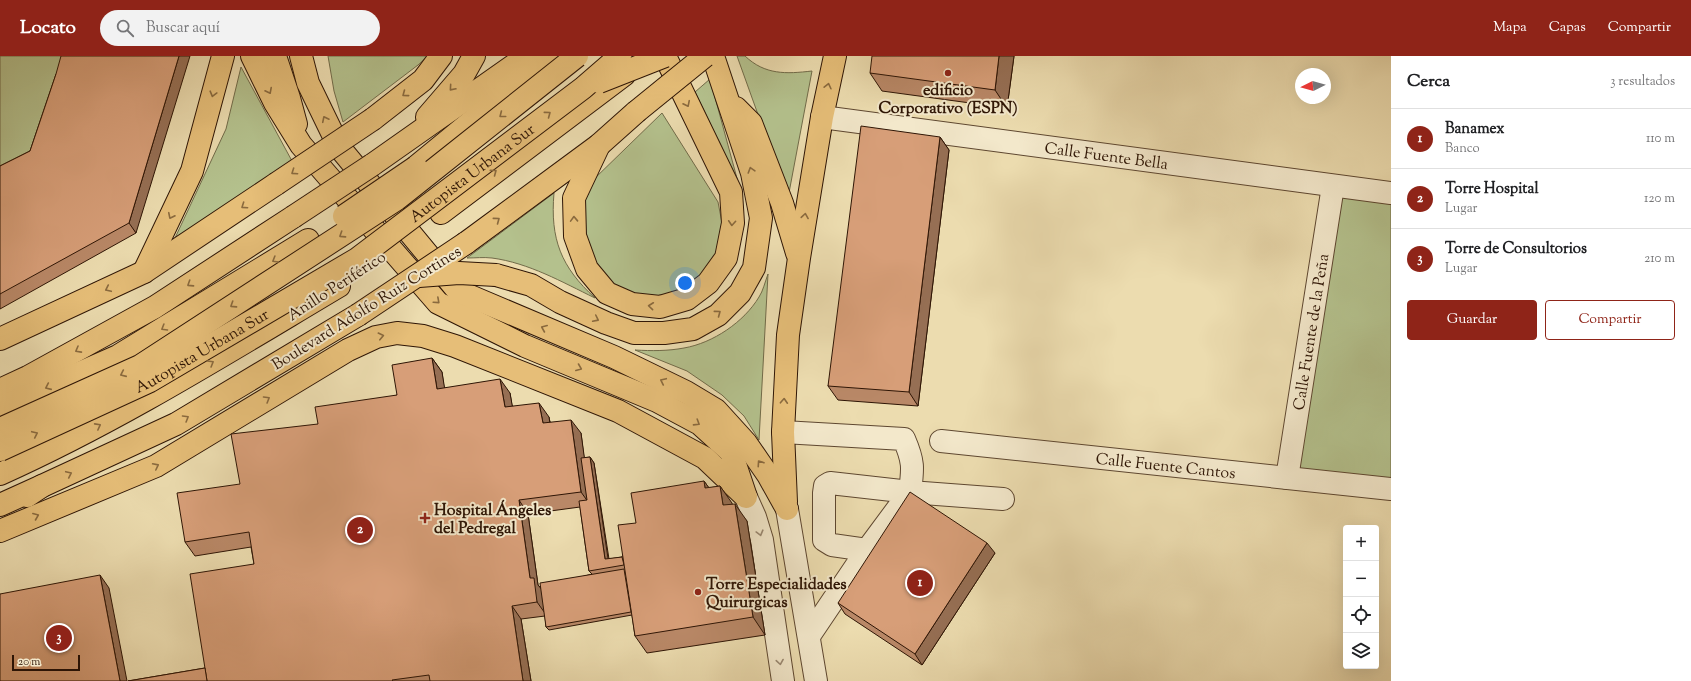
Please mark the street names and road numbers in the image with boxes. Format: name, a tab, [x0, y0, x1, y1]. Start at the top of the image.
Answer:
street label: Autopista Urbana Sur	[406, 119, 541, 229]
street label: Calle Fuente Bella	[1043, 138, 1170, 177]
street label: Boulevard Adolfo Ruiz Cortines	[268, 241, 467, 377]
street label: Anillo Periférico	[284, 246, 391, 328]
street label: Calle Fuente de la Peña	[1289, 252, 1336, 412]
street label: Autopista Urbana Sur	[132, 304, 274, 400]
street label: Calle Fuente Cantos	[1094, 449, 1237, 486]

